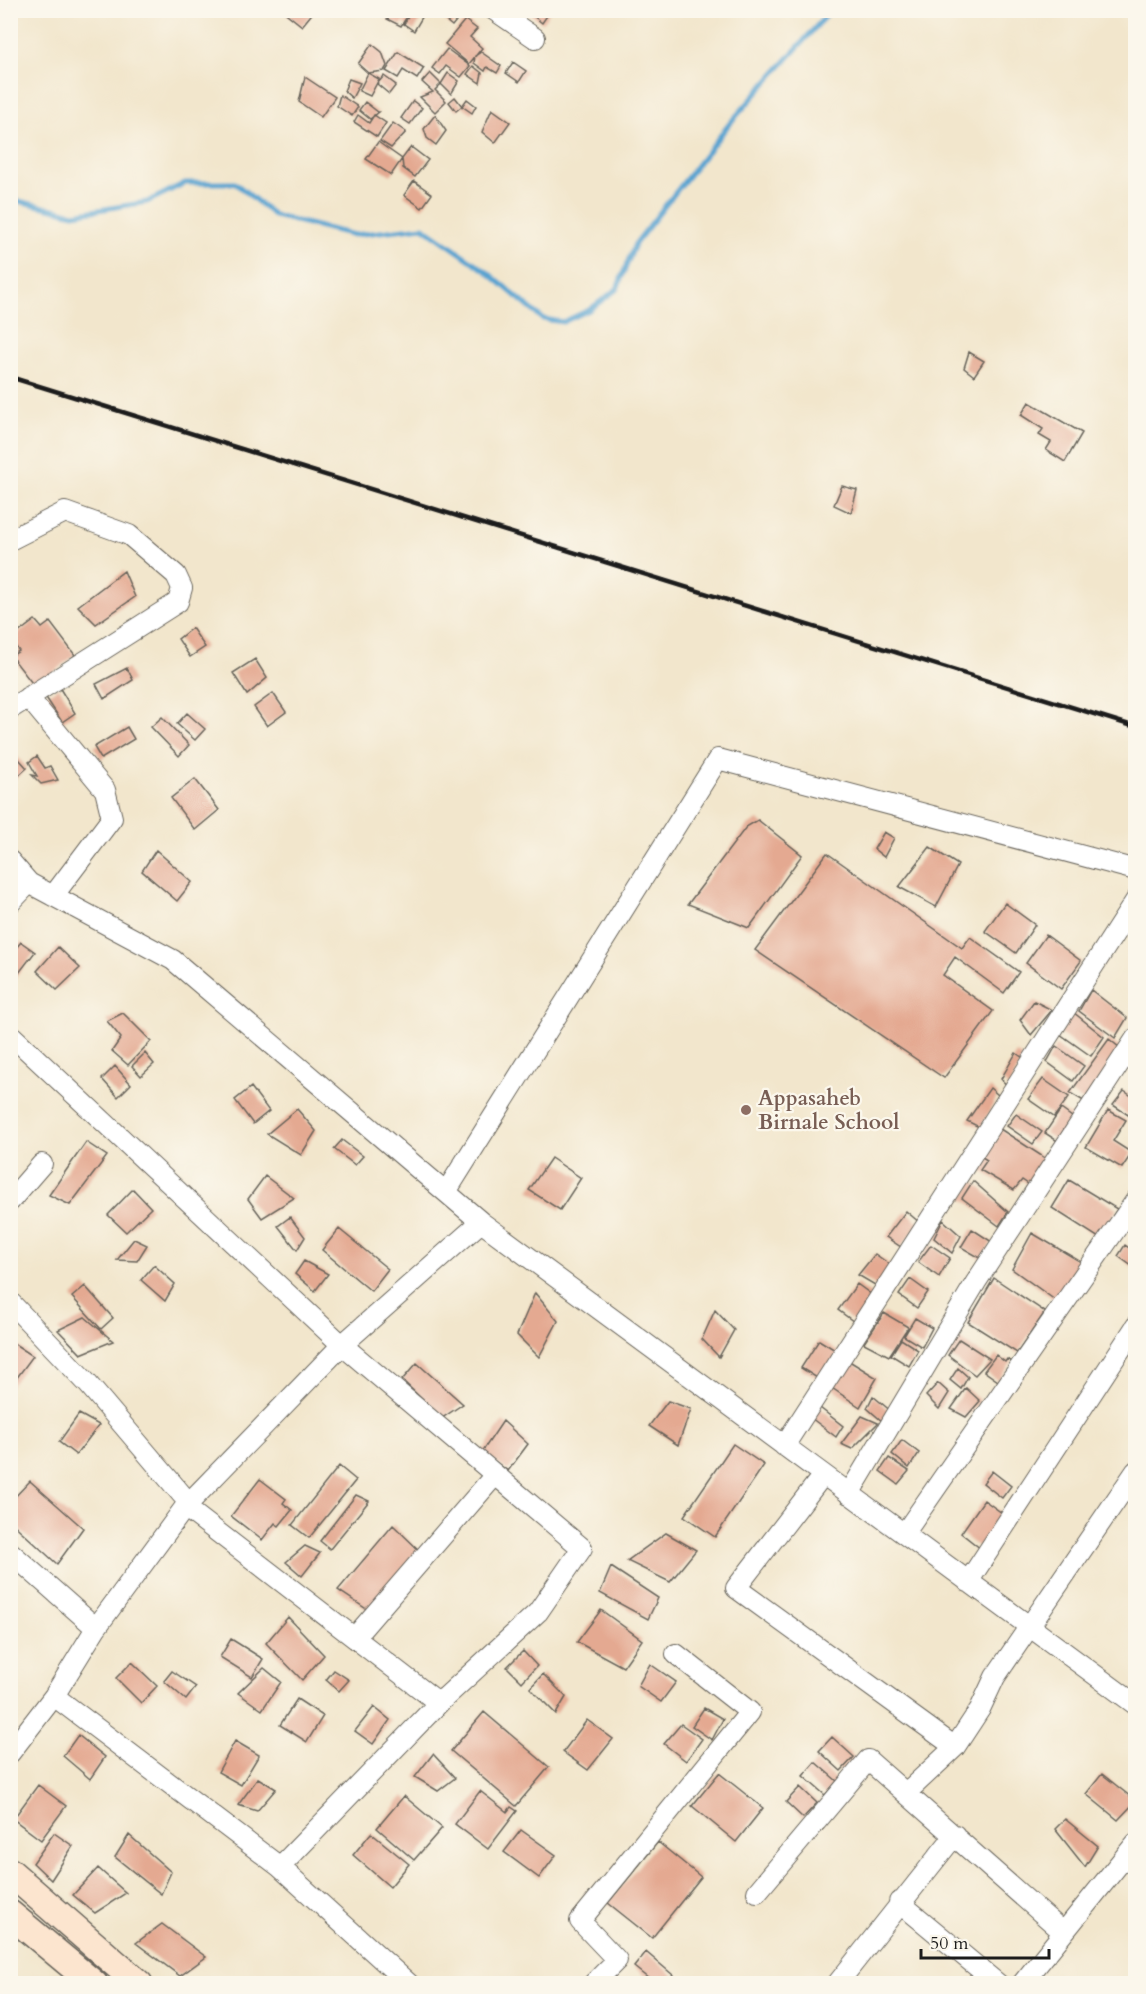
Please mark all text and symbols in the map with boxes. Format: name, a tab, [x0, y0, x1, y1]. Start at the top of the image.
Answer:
place label: Appasaheb Birnale School	[758, 1084, 899, 1137]
marker: Appasaheb Birnale School	[739, 1103, 753, 1117]
scale bar	[921, 1922, 1048, 1960]
text: 50 m	[930, 1931, 969, 1956]

